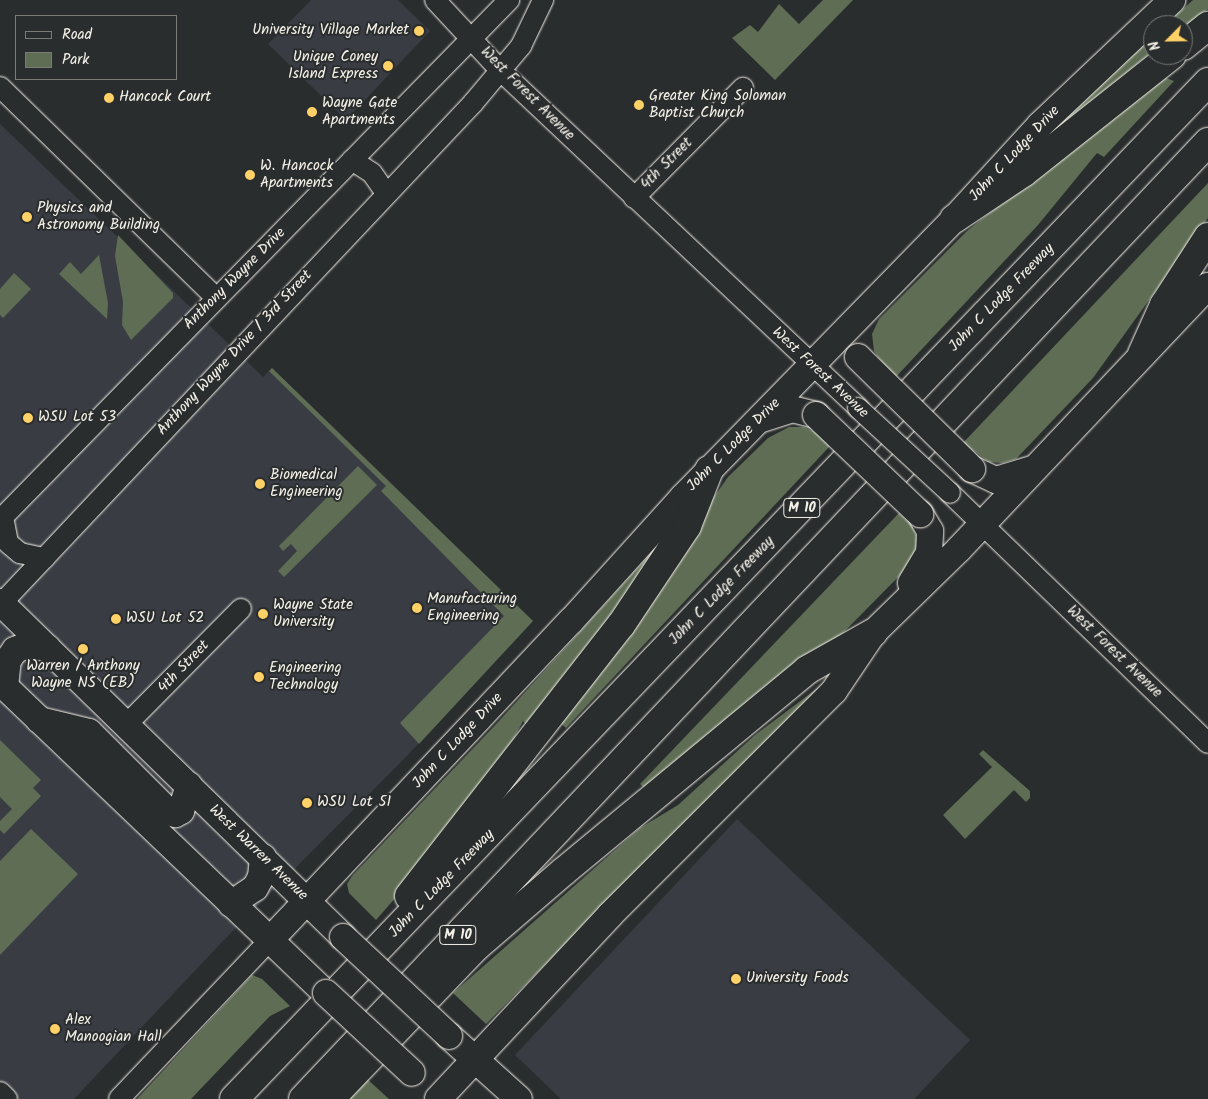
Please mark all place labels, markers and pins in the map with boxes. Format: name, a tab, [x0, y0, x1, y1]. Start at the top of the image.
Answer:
place label: University Village Market	[252, 22, 409, 40]
marker: University Village Market	[413, 25, 425, 37]
place label: Unique Coney Island Express	[288, 48, 378, 83]
marker: Unique Coney Island Express	[382, 60, 394, 72]
place label: Greater King Soloman Baptist Church	[649, 87, 786, 122]
place label: Hancock Court	[119, 89, 211, 107]
marker: Hancock Court	[103, 92, 115, 104]
place label: Wayne Gate Apartments	[322, 94, 397, 129]
marker: Greater King Soloman Baptist Church	[633, 99, 645, 111]
marker: Wayne Gate Apartments	[306, 106, 318, 118]
place label: W. Hancock Apartments	[260, 157, 334, 192]
marker: W. Hancock Apartments	[244, 169, 256, 181]
place label: Physics and Astronomy Building	[37, 199, 160, 234]
marker: Physics and Astronomy Building	[21, 211, 33, 223]
place label: WSU Lot 53	[38, 409, 116, 427]
marker: WSU Lot 53	[22, 412, 34, 424]
place label: Biomedical Engineering	[270, 466, 343, 501]
marker: Biomedical Engineering	[254, 478, 266, 490]
place label: Manufacturing Engineering	[427, 590, 517, 625]
place label: Wayne State University	[273, 596, 353, 631]
marker: Manufacturing Engineering	[411, 602, 423, 614]
marker: Wayne State University	[257, 608, 269, 620]
place label: WSU Lot 52	[126, 610, 204, 628]
marker: WSU Lot 52	[110, 613, 122, 625]
marker: Warren / Anthony Wayne NS (EB)	[77, 643, 89, 655]
place label: Warren / Anthony Wayne NS (EB)	[26, 657, 140, 692]
place label: Engineering Technology	[269, 659, 342, 694]
marker: Engineering Technology	[253, 671, 265, 683]
place label: WSU Lot 51	[317, 794, 391, 812]
marker: WSU Lot 51	[301, 797, 313, 809]
place label: University Foods	[746, 970, 849, 988]
marker: University Foods	[730, 973, 742, 985]
place label: Alex Manoogian Hall	[65, 1011, 162, 1046]
marker: Alex Manoogian Hall	[49, 1023, 61, 1035]

